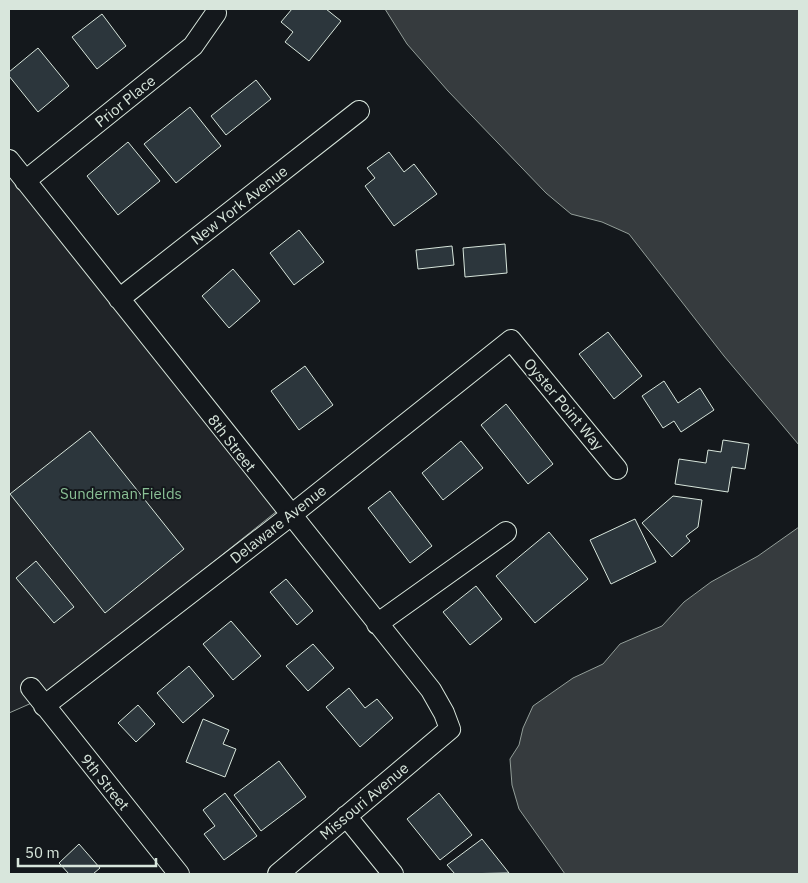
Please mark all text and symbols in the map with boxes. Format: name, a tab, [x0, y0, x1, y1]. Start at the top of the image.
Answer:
street label: Prior Place	[91, 71, 159, 131]
street label: New York Avenue	[187, 161, 291, 249]
street label: Oyster Point Way	[520, 354, 608, 454]
street label: 8th Street	[204, 411, 260, 475]
street label: Delaware Avenue	[226, 480, 330, 568]
park label: Sunderman Fields	[60, 484, 182, 503]
street label: 9th Street	[76, 750, 134, 814]
street label: Missouri Avenue	[316, 758, 412, 844]
scale bar	[18, 836, 155, 868]
text: 50 m	[25, 843, 60, 862]

